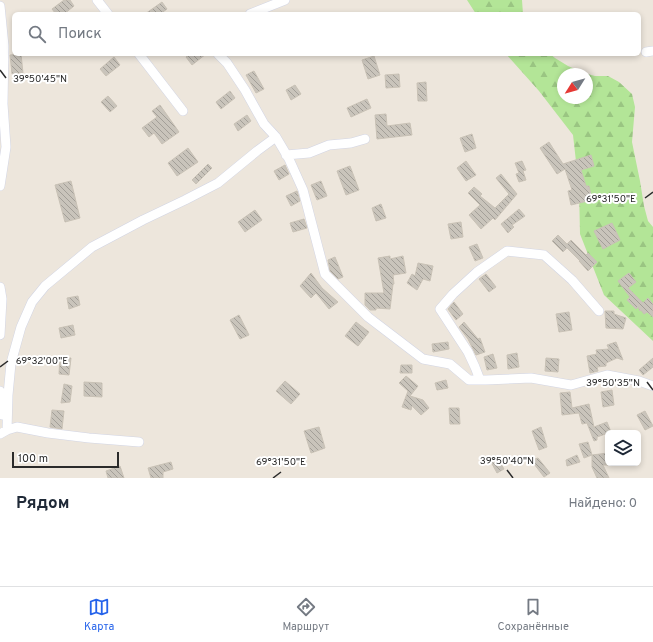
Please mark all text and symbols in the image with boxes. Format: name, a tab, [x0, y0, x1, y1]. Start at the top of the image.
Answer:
search box	[12, 12, 641, 56]
icon: search	[26, 23, 48, 45]
text: Поиск	[58, 25, 102, 44]
north arrow	[557, 68, 593, 104]
text: 39°50'45"N	[13, 73, 67, 86]
text: 69°31'50"E	[586, 193, 636, 206]
text: 69°32'00"E	[16, 355, 68, 368]
text: 39°50'35"N	[586, 377, 640, 390]
map controls	[605, 430, 641, 466]
button: layers	[605, 430, 641, 466]
scale bar	[12, 450, 119, 469]
text: 100 m	[18, 452, 48, 466]
text: 39°50'40"N	[480, 455, 534, 468]
text: 69°31'50"E	[256, 456, 306, 469]
text: Рядом	[16, 493, 69, 515]
text: Найдено: 0	[569, 496, 637, 512]
tab: Карта	[84, 596, 114, 634]
tab: Маршрут	[282, 596, 329, 634]
tab: Сохранённые	[498, 596, 569, 634]

